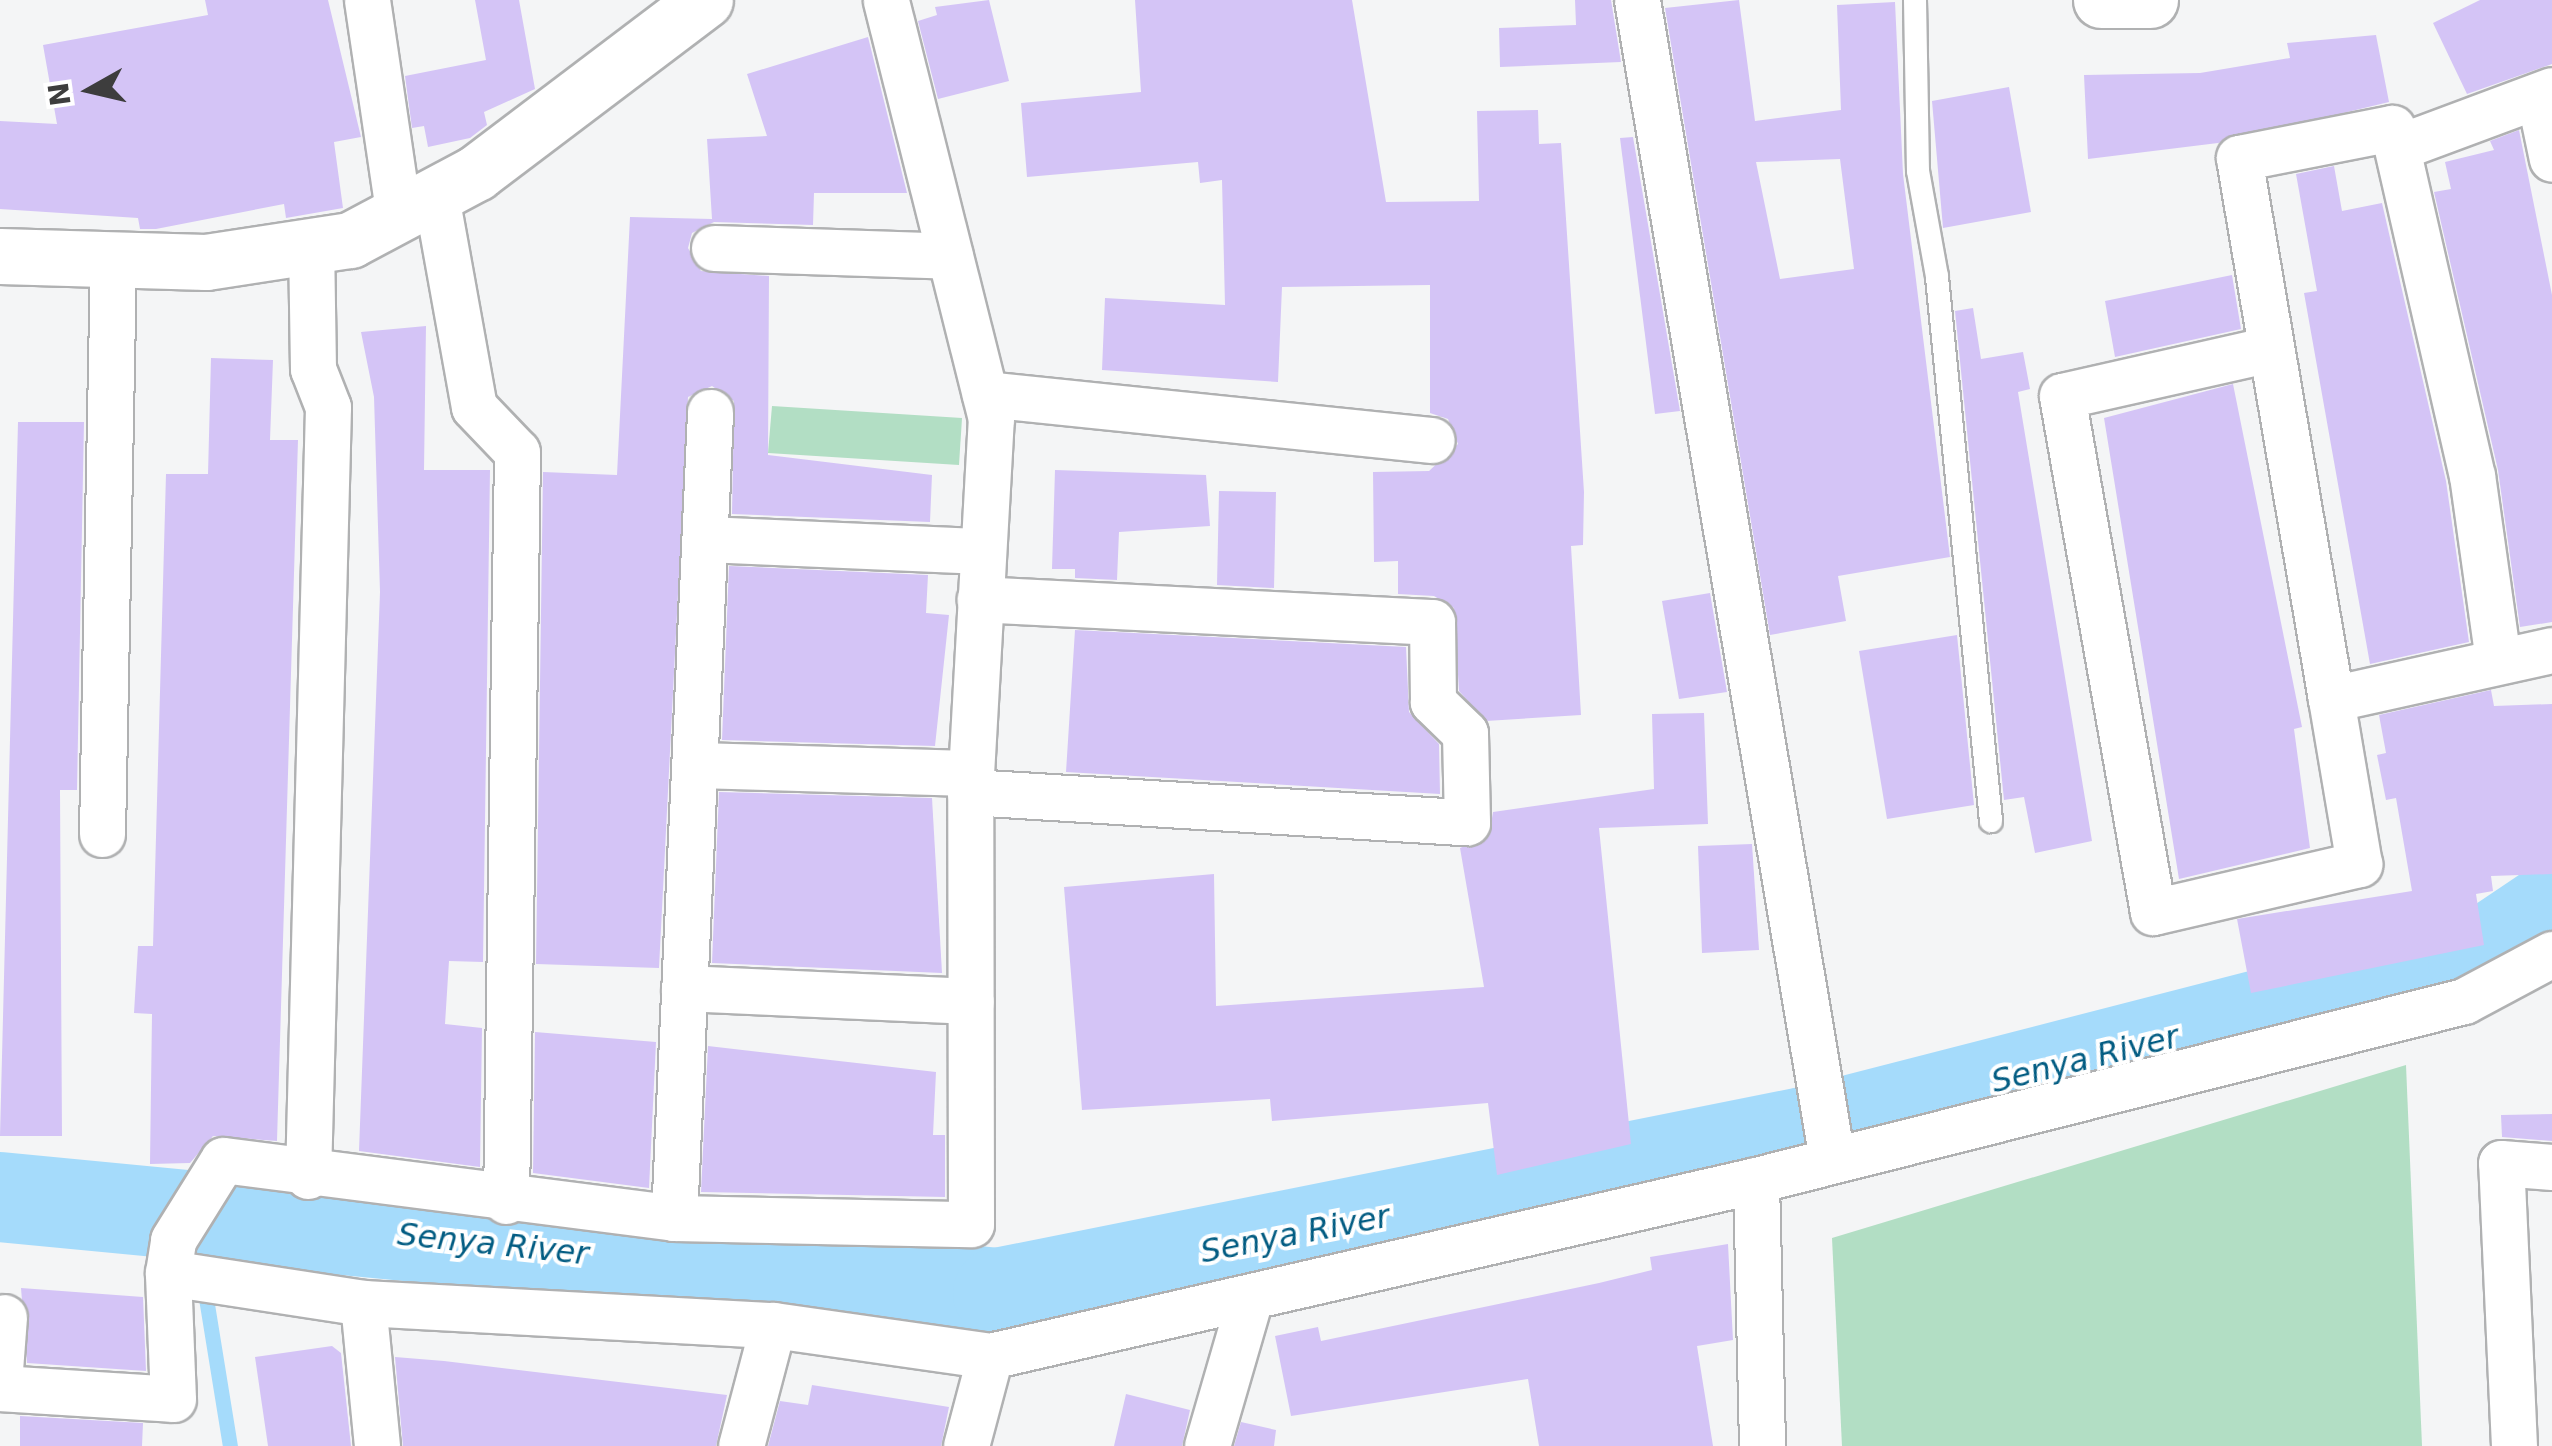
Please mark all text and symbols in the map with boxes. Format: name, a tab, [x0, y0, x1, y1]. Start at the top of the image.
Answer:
north arrow	[40, 40, 140, 140]
text: N	[42, 80, 78, 108]
water label: Senya River	[1987, 1017, 2183, 1101]
water label: Senya River	[1197, 1197, 1393, 1271]
water label: Senya River	[396, 1215, 590, 1273]

